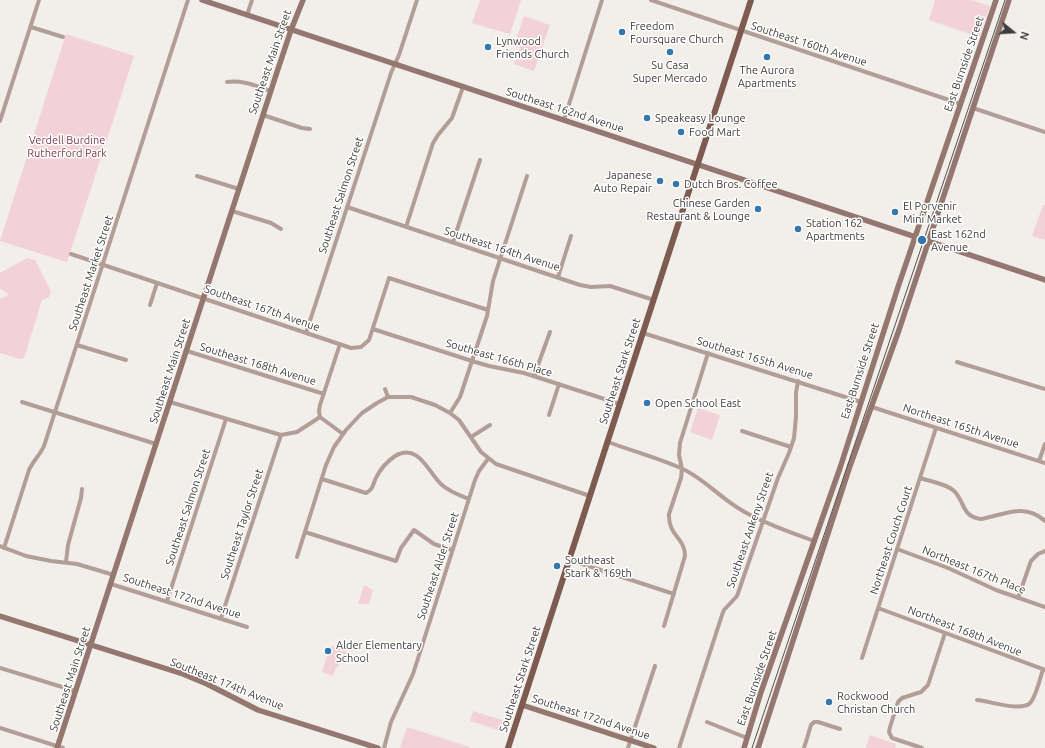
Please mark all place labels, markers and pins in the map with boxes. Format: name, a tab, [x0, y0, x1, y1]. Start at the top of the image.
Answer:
place label: Freedom Foursquare Church	[630, 19, 723, 45]
marker: Freedom Foursquare Church	[617, 27, 627, 37]
place label: Lynwood Friends Church	[496, 34, 569, 60]
marker: Lynwood Friends Church	[483, 42, 493, 52]
marker: Su Casa Super Mercado	[665, 47, 675, 57]
marker: The Aurora Apartments	[762, 52, 772, 62]
place label: Su Casa Super Mercado	[633, 58, 707, 84]
place label: The Aurora Apartments	[738, 63, 796, 89]
place label: Speakeasy Lounge	[655, 111, 746, 125]
marker: Speakeasy Lounge	[642, 113, 652, 123]
place label: Food Mart	[689, 125, 740, 139]
marker: Food Mart	[676, 127, 686, 137]
place label: Japanese Auto Repair	[593, 168, 652, 194]
marker: Japanese Auto Repair	[655, 176, 665, 186]
place label: Dutch Bros. Coffee	[684, 177, 778, 191]
marker: Dutch Bros. Coffee	[671, 179, 681, 189]
place label: Chinese Garden Restaurant & Lounge	[646, 196, 750, 222]
place label: El Porvenir Mini Market	[903, 199, 962, 225]
marker: Chinese Garden Restaurant & Lounge	[753, 204, 763, 214]
marker: El Porvenir Mini Market	[890, 207, 900, 217]
place label: Station 162 Apartments	[806, 216, 865, 242]
marker: Station 162 Apartments	[793, 224, 803, 234]
place label: East 162nd Avenue	[931, 227, 986, 253]
marker: East 162nd Avenue	[916, 234, 928, 246]
place label: Open School East	[655, 396, 741, 410]
marker: Open School East	[642, 398, 652, 408]
place label: Southeast Stark & 169th	[565, 553, 632, 579]
marker: Southeast Stark & 169th	[552, 561, 562, 571]
place label: Alder Elementary School	[336, 638, 422, 664]
marker: Alder Elementary School	[323, 646, 333, 656]
place label: Rockwood Christan Church	[837, 689, 915, 715]
marker: Rockwood Christan Church	[824, 697, 834, 707]

